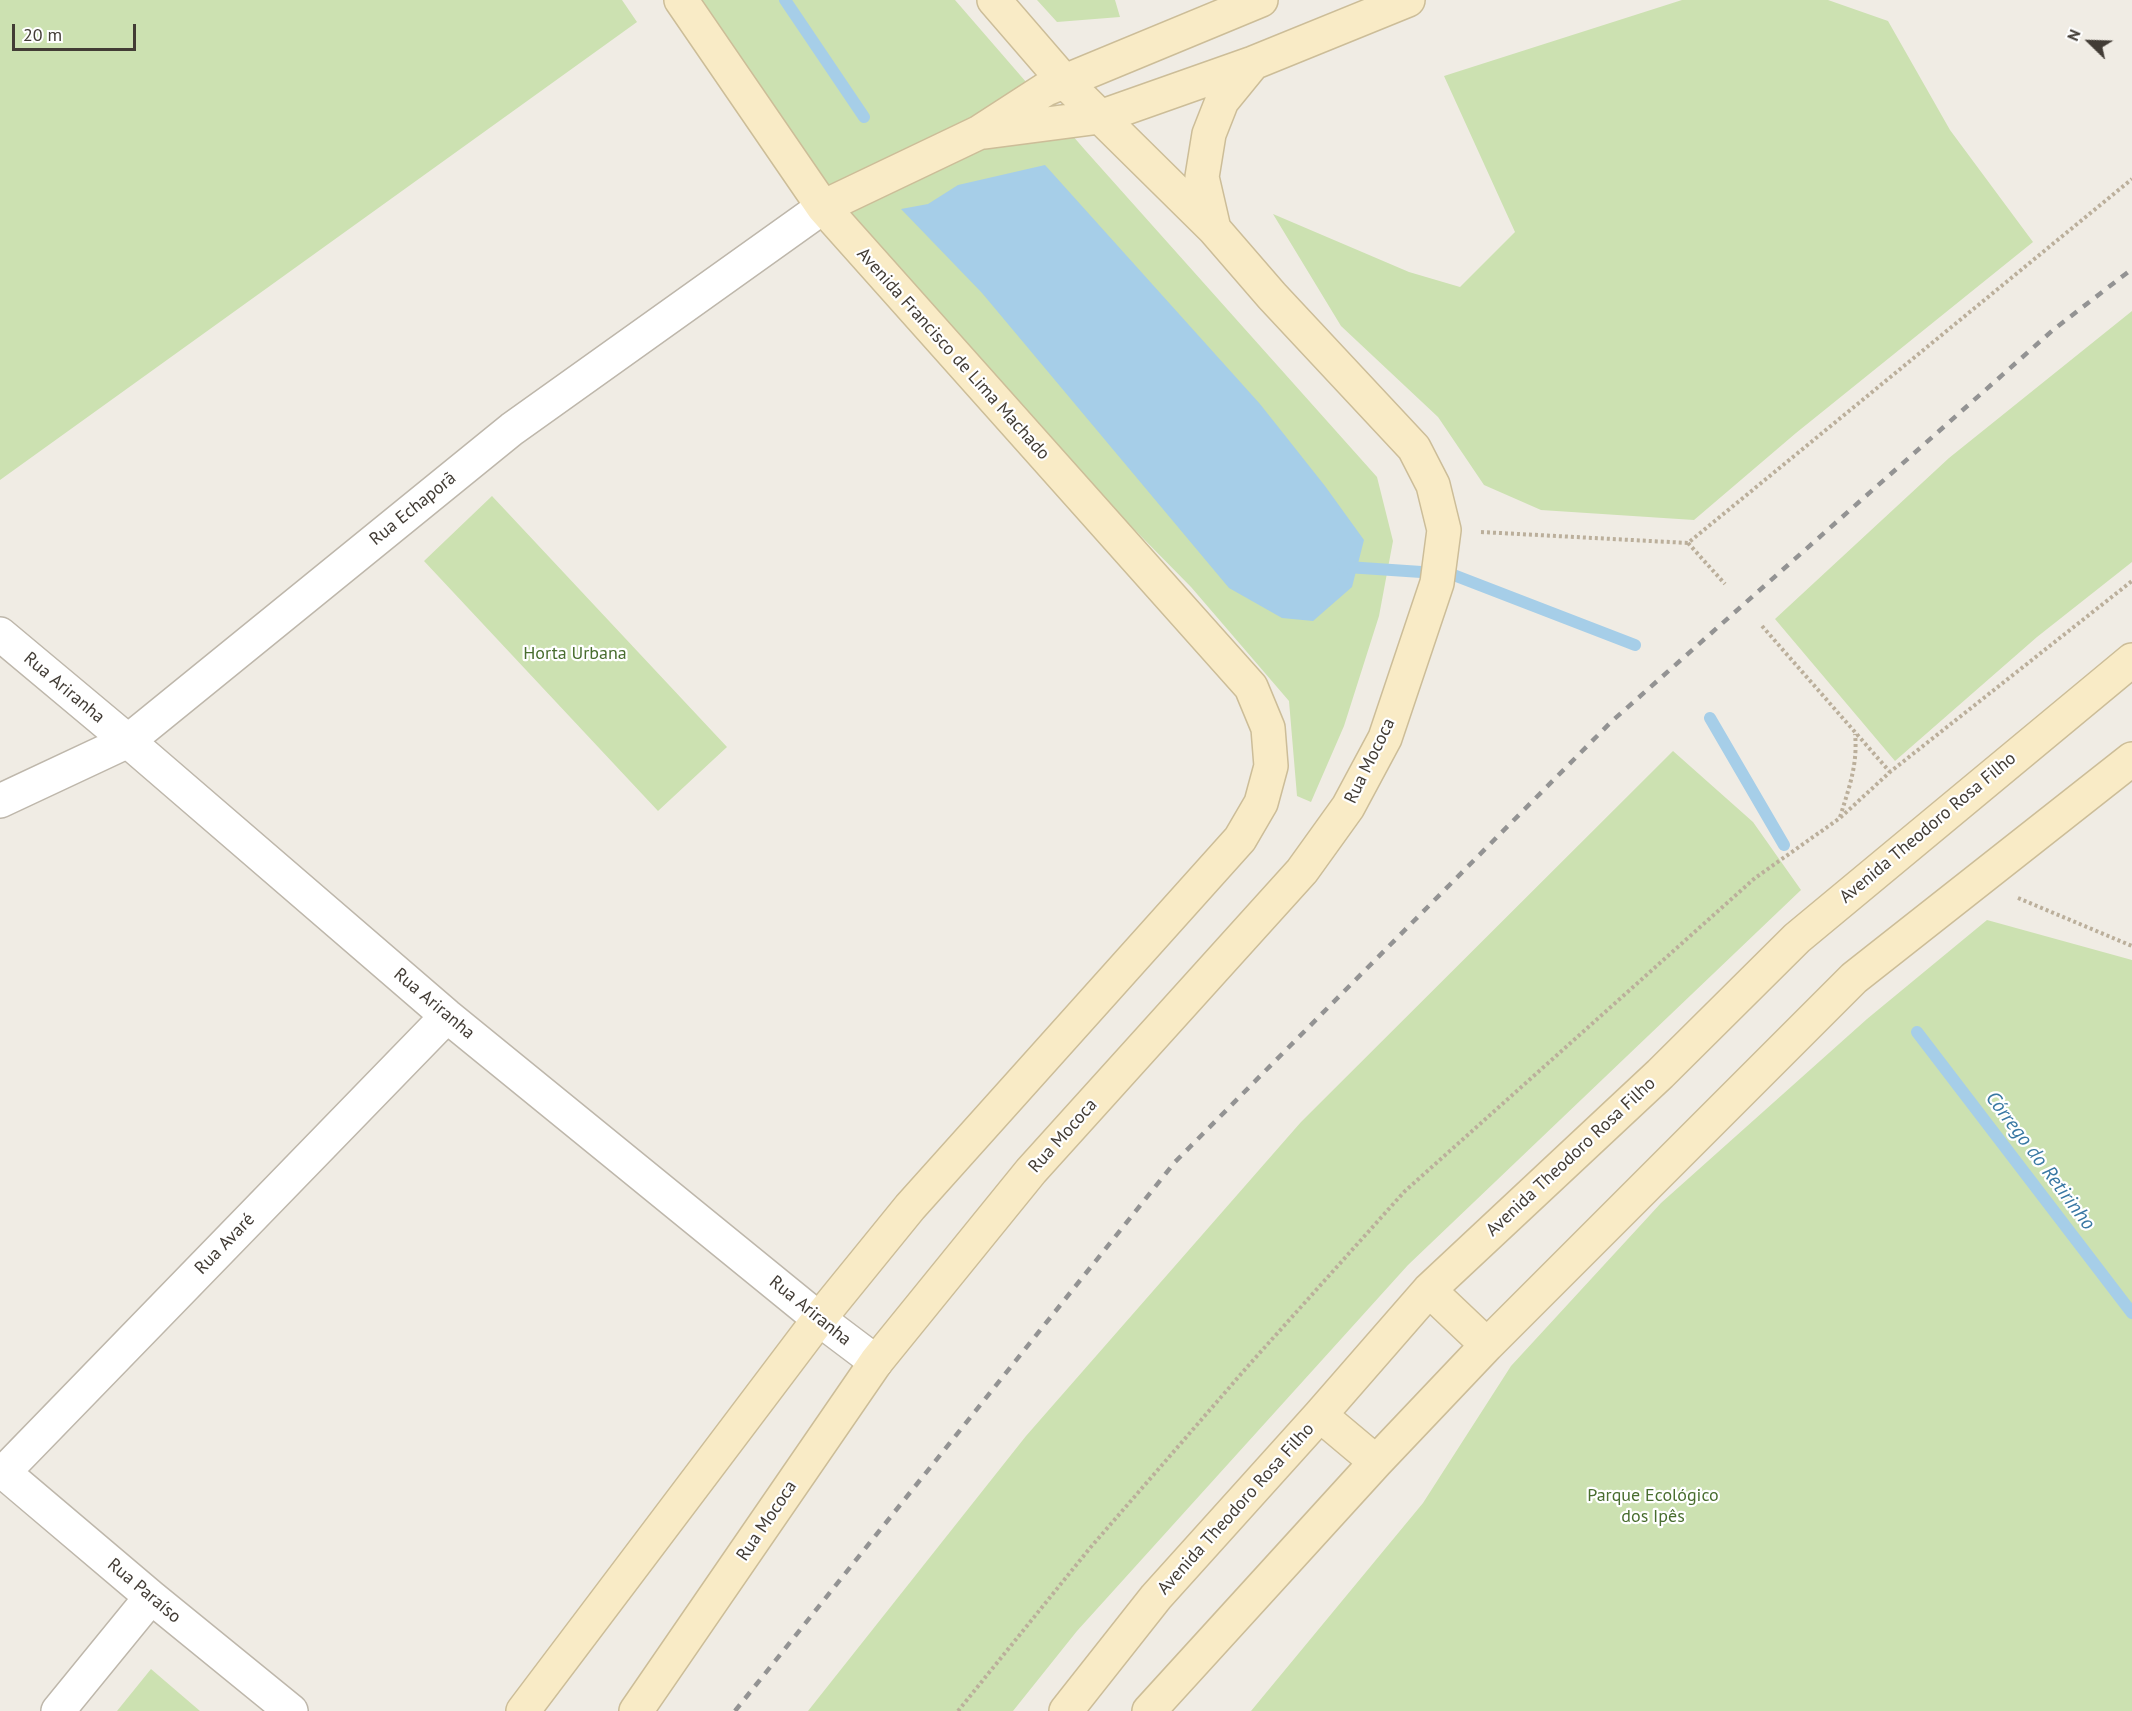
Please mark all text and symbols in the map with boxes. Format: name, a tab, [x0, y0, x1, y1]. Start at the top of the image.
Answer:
scale bar	[15, 12, 140, 50]
north arrow	[2060, 12, 2120, 72]
text: 20 m	[23, 23, 62, 46]
text: N	[2062, 26, 2085, 44]
street label: Avenida Francisco de Lima Machado	[852, 243, 1054, 465]
street label: Rua Echaporã	[365, 468, 461, 550]
park label: Horta Urbana	[523, 643, 627, 665]
street label: Rua Ariranha	[19, 648, 109, 728]
street label: Rua Mococa	[1340, 715, 1400, 807]
street label: Avenida Theodoro Rosa Filho	[1835, 748, 2021, 908]
street label: Rua Ariranha	[389, 964, 479, 1044]
street label: Avenida Theodoro Rosa Filho	[1482, 1073, 1660, 1241]
water label: Córrego do Retirinho	[1980, 1087, 2100, 1235]
street label: Rua Mococa	[1024, 1094, 1102, 1178]
street label: Rua Avaré	[191, 1209, 259, 1279]
street label: Rua Ariranha	[765, 1271, 855, 1351]
street label: Avenida Theodoro Rosa Filho	[1153, 1419, 1319, 1599]
street label: Rua Mococa	[732, 1477, 802, 1565]
park label: Parque Ecológico dos Ipês	[1587, 1485, 1719, 1528]
street label: Rua Paraíso	[103, 1554, 185, 1628]

